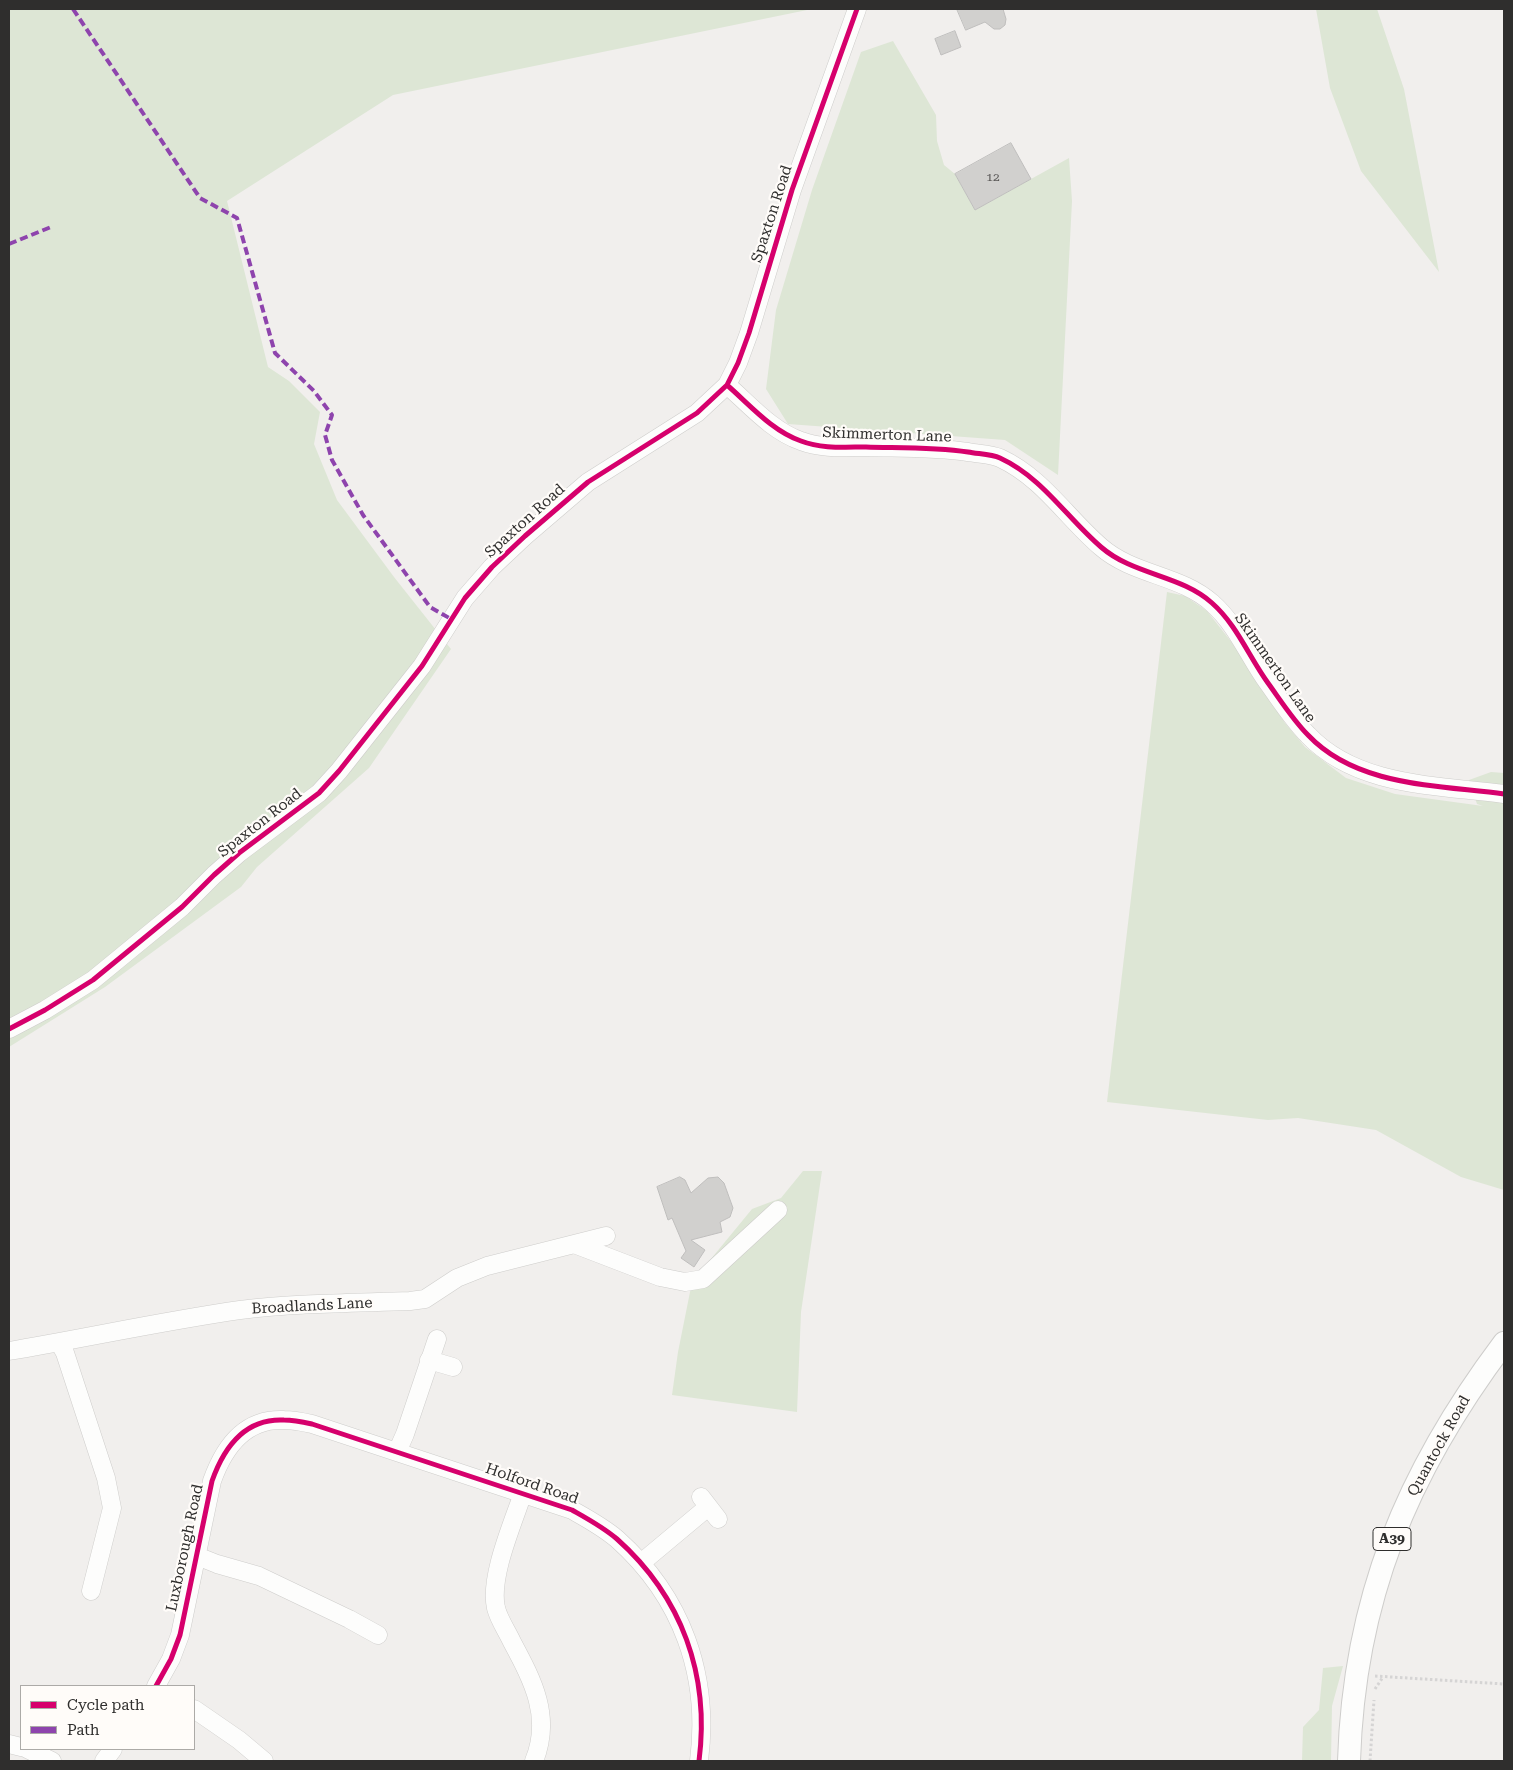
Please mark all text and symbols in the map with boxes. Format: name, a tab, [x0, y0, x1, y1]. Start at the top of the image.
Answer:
street label: Spaxton Road	[748, 163, 796, 265]
house number: 12	[986, 170, 1000, 184]
street label: Skimmerton Lane	[822, 424, 952, 446]
street label: Spaxton Road	[481, 480, 569, 562]
street label: Skimmerton Lane	[1231, 610, 1319, 726]
street label: Spaxton Road	[215, 785, 305, 861]
street label: Broadlands Lane	[251, 1294, 373, 1318]
street label: Quantock Road	[1404, 1393, 1474, 1499]
street label: Holford Road	[483, 1460, 581, 1508]
street label: Luxborough Road	[163, 1483, 207, 1613]
road number: A39	[1373, 1528, 1411, 1550]
legend	[20, 1685, 195, 1750]
text: Cycle path	[67, 1696, 144, 1714]
text: Path	[67, 1721, 100, 1739]

